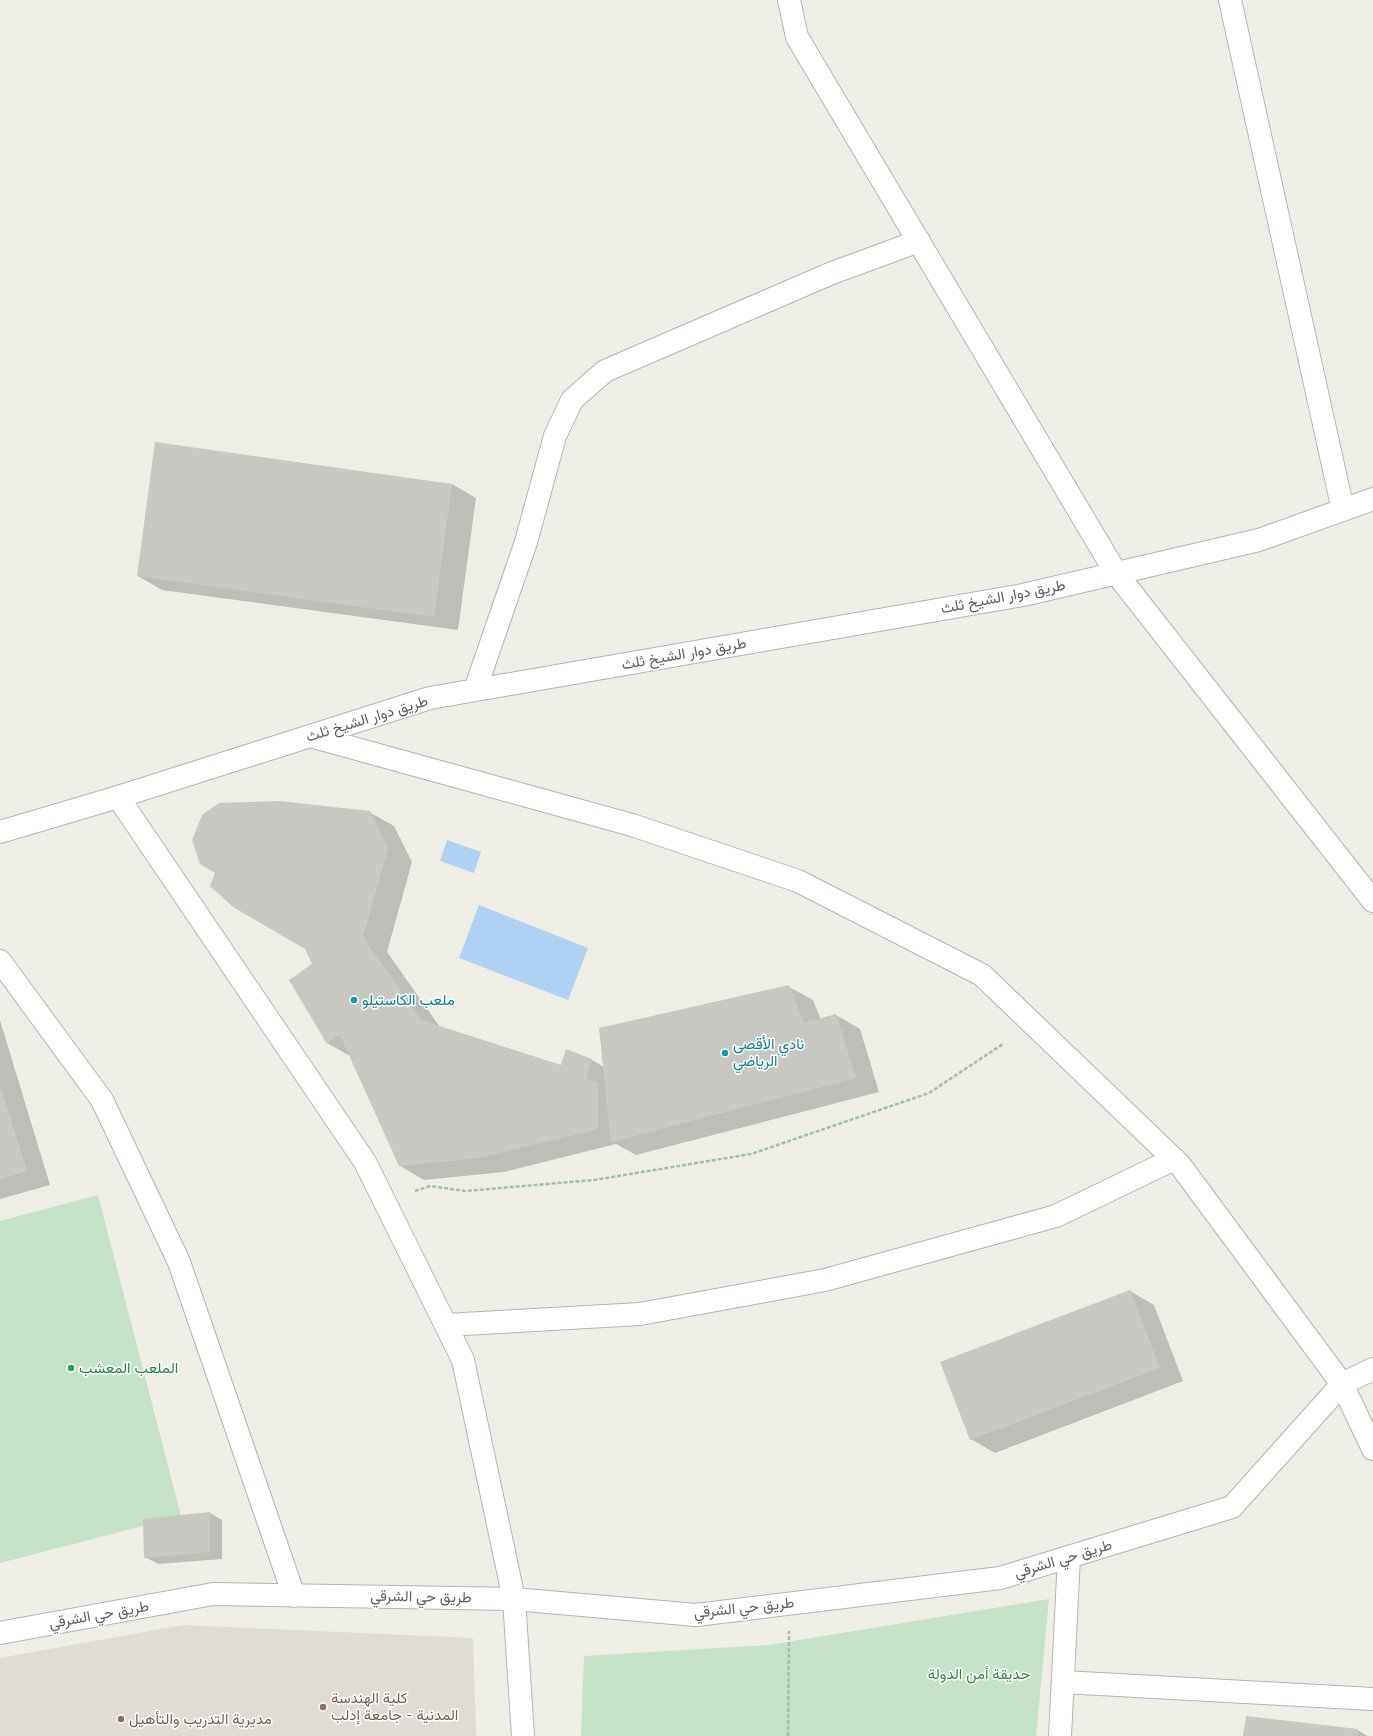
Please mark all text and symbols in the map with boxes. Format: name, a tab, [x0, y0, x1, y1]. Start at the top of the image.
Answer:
street label: طريق دوار الشيخ ثلث	[939, 576, 1067, 618]
street label: طريق دوار الشيخ ثلث	[620, 634, 748, 674]
street label: طريق دوار الشيخ ثلث	[304, 692, 430, 746]
place label: ملعب الكاستيلو	[362, 991, 455, 1009]
marker: ملعب الكاستيلو	[349, 995, 359, 1005]
place label: نادي الأقصى الرياضي	[733, 1035, 804, 1070]
marker: نادي الأقصى الرياضي	[720, 1048, 730, 1058]
place label: الملعب المعشب	[79, 1359, 178, 1377]
marker: الملعب المعشب	[66, 1363, 76, 1373]
street label: طريق حي الشرقي	[1012, 1536, 1114, 1582]
street label: طريق حي الشرقي	[370, 1587, 472, 1607]
street label: طريق حي الشرقي	[693, 1594, 795, 1622]
street label: طريق حي الشرقي	[48, 1597, 150, 1633]
park label: حديقة أمن الدولة	[928, 1665, 1030, 1683]
place label: كلية الهندسة المدنية - جامعة إدلب	[331, 1689, 458, 1724]
marker: كلية الهندسة المدنية - جامعة إدلب	[318, 1702, 328, 1712]
place label: مديرية التدريب والتأهيل	[129, 1710, 272, 1728]
marker: مديرية التدريب والتأهيل	[116, 1714, 126, 1724]

